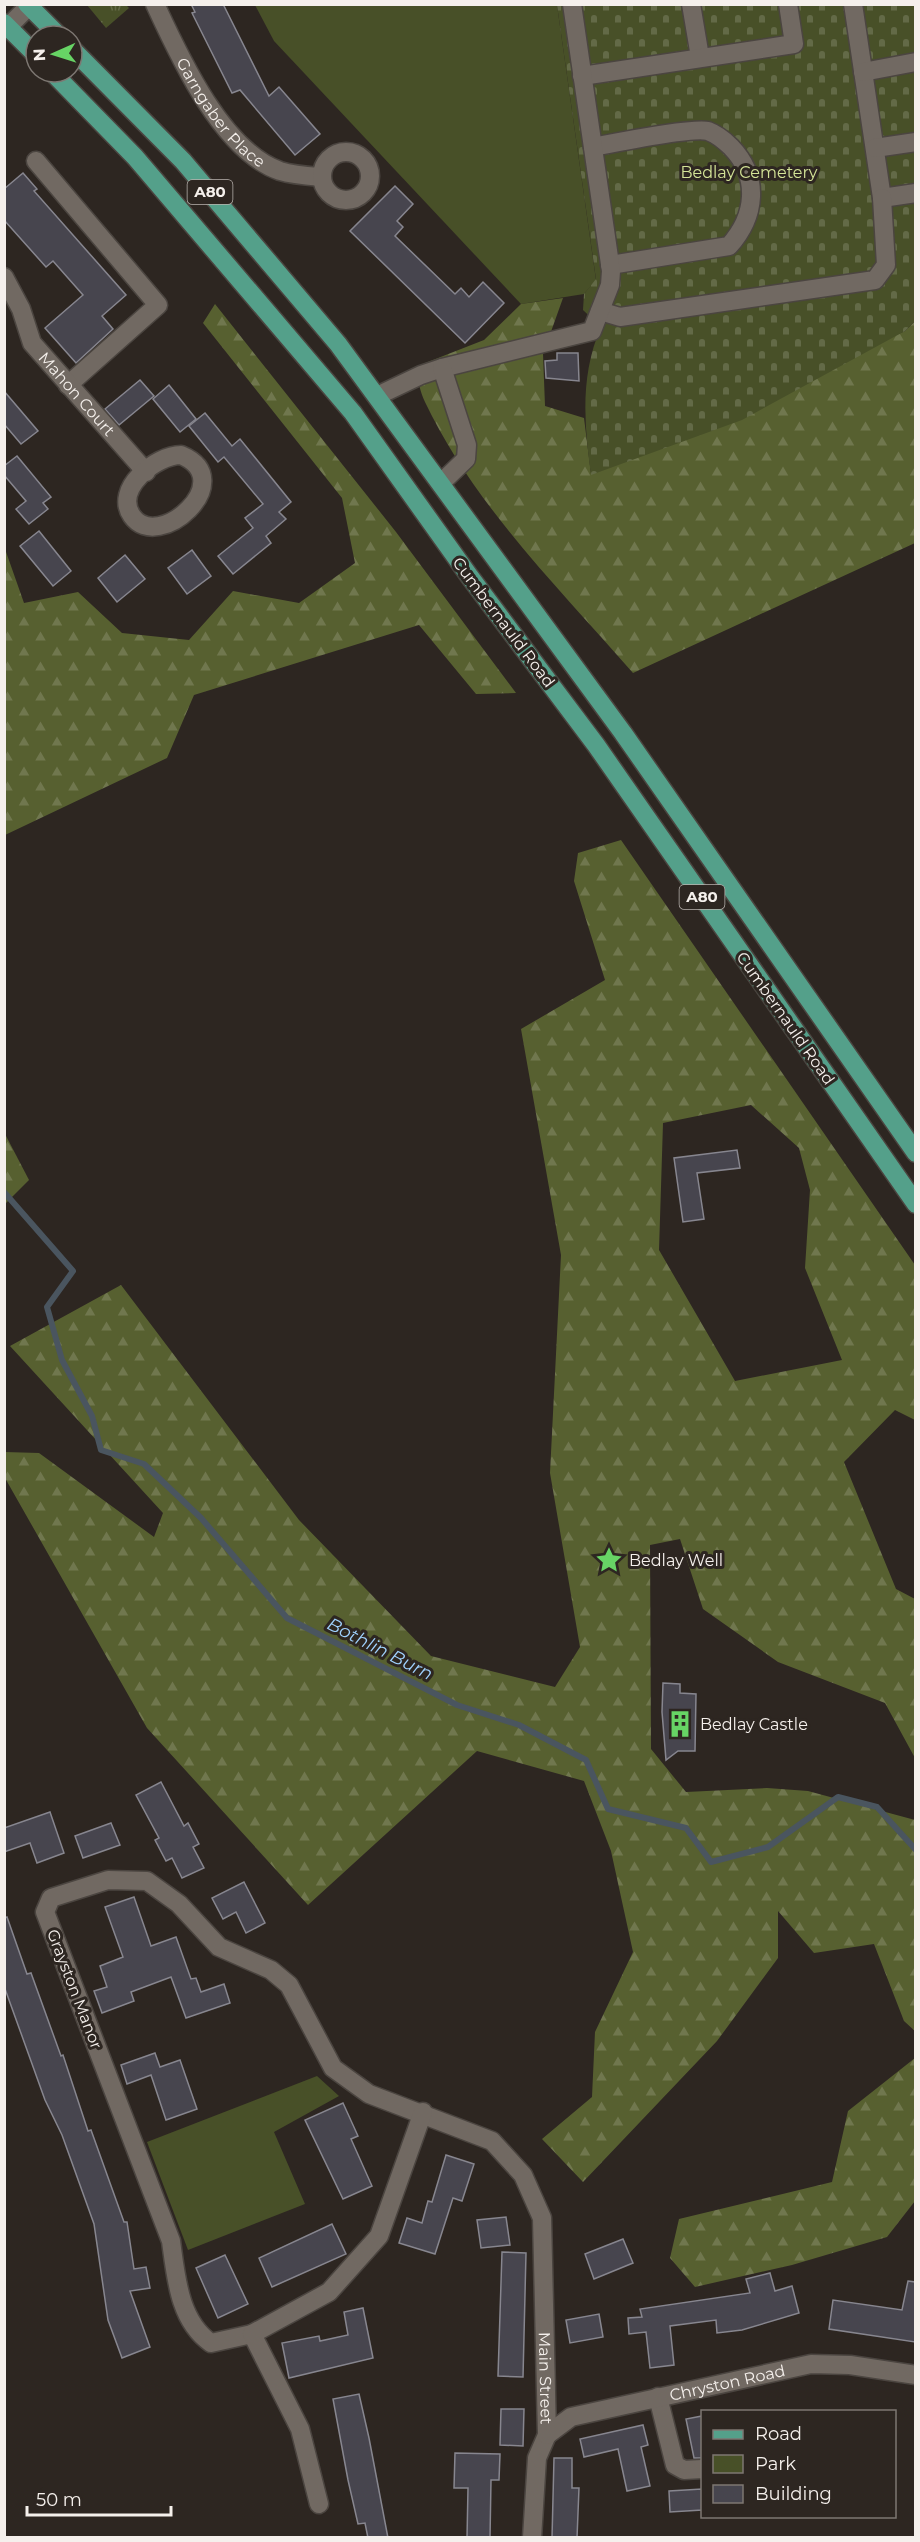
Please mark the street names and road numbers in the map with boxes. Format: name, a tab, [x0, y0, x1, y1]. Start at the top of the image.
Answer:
street label: Garngaber Place	[172, 54, 269, 172]
road number: A80	[188, 180, 232, 204]
street label: Mahon Court	[35, 348, 119, 441]
street label: Cumbernauld Road	[449, 554, 559, 691]
road number: A80	[680, 885, 724, 909]
street label: Cumbernauld Road	[733, 948, 839, 1088]
street label: Grayston Manor	[43, 1927, 106, 2052]
street label: Main Street	[535, 2332, 556, 2425]
street label: Chryston Road	[668, 2361, 787, 2405]

